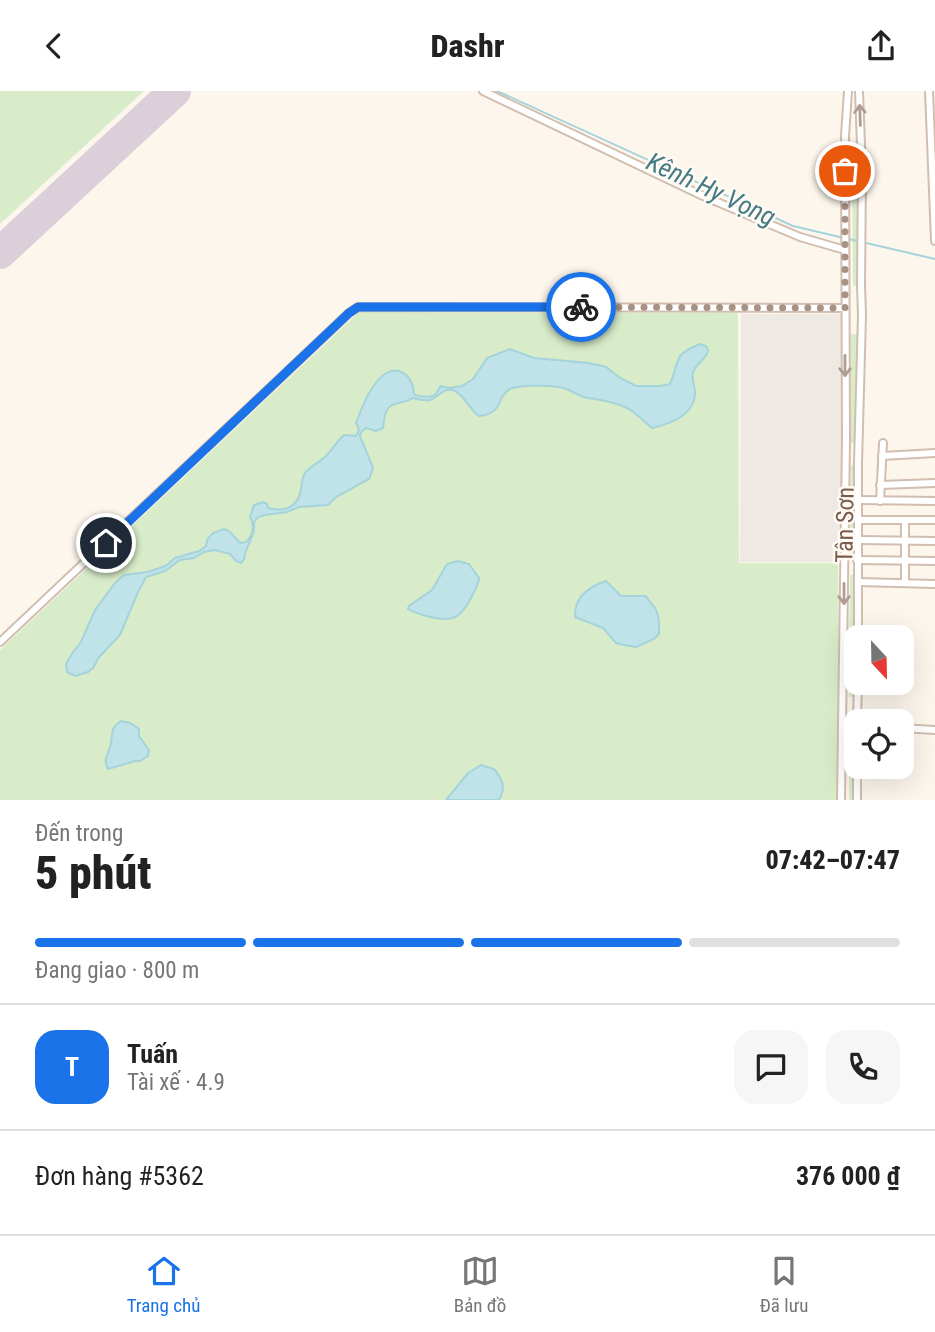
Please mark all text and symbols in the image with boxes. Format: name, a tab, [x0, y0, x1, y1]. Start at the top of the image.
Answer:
icon: back	[35, 27, 73, 65]
text: Dashr	[430, 27, 505, 65]
icon: share	[862, 27, 900, 65]
one-way arrow	[853, 104, 866, 127]
pin	[815, 141, 875, 201]
water label: Kênh Hy Vọng	[642, 146, 780, 232]
icon: bag	[826, 152, 864, 190]
courier	[546, 272, 616, 342]
icon: bike	[562, 288, 600, 326]
one-way arrow	[838, 355, 852, 378]
street label: Tân Sơn	[830, 487, 860, 563]
pin	[76, 513, 136, 573]
icon: home	[87, 524, 125, 562]
one-way arrow	[837, 582, 851, 605]
north arrow	[844, 625, 914, 695]
map controls	[844, 625, 914, 779]
button: locate	[844, 709, 914, 779]
text: Đến trong	[35, 820, 123, 847]
text: 07:42–07:47	[766, 845, 900, 875]
text: 5 phút	[35, 846, 151, 900]
text: Đang giao · 800 m	[35, 957, 199, 984]
button: chat	[734, 1030, 808, 1104]
button: phone	[826, 1030, 900, 1104]
text: Tuấn	[127, 1039, 178, 1069]
text: T	[65, 1052, 79, 1082]
text: Tài xế · 4.9	[127, 1069, 225, 1096]
text: Đơn hàng #5362	[35, 1161, 204, 1191]
text: 376 000 ₫	[796, 1161, 900, 1191]
tab: Trang chủ	[127, 1252, 200, 1317]
tab: Bản đồ	[454, 1252, 506, 1317]
tab: Đã lưu	[760, 1252, 808, 1317]

